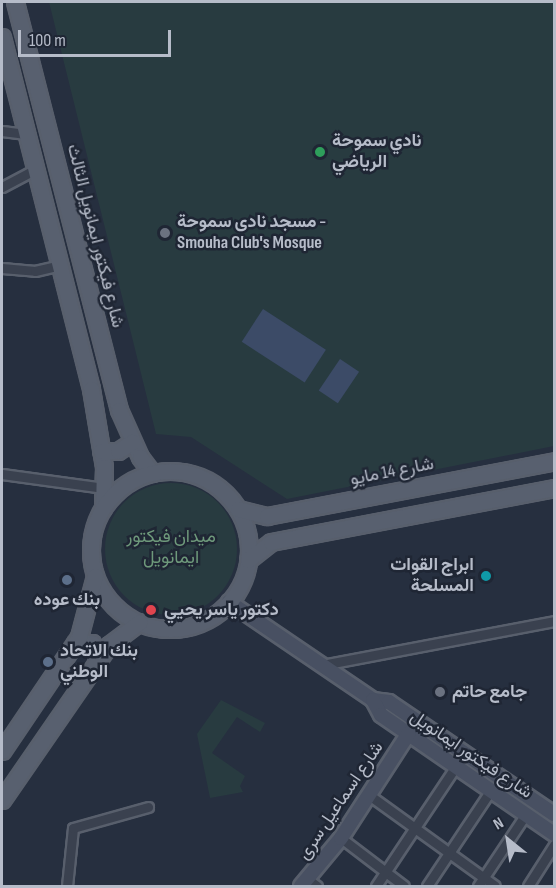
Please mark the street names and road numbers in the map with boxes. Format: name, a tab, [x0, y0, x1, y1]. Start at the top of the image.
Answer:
street label: شارع فيكتور ايمانويل الثالث	[62, 142, 128, 330]
street label: شارع 14 مايو	[348, 453, 436, 491]
street label: شارع فيكتور ايمانويل	[406, 706, 536, 804]
street label: شارع اسماعيل سرى	[294, 738, 388, 864]

